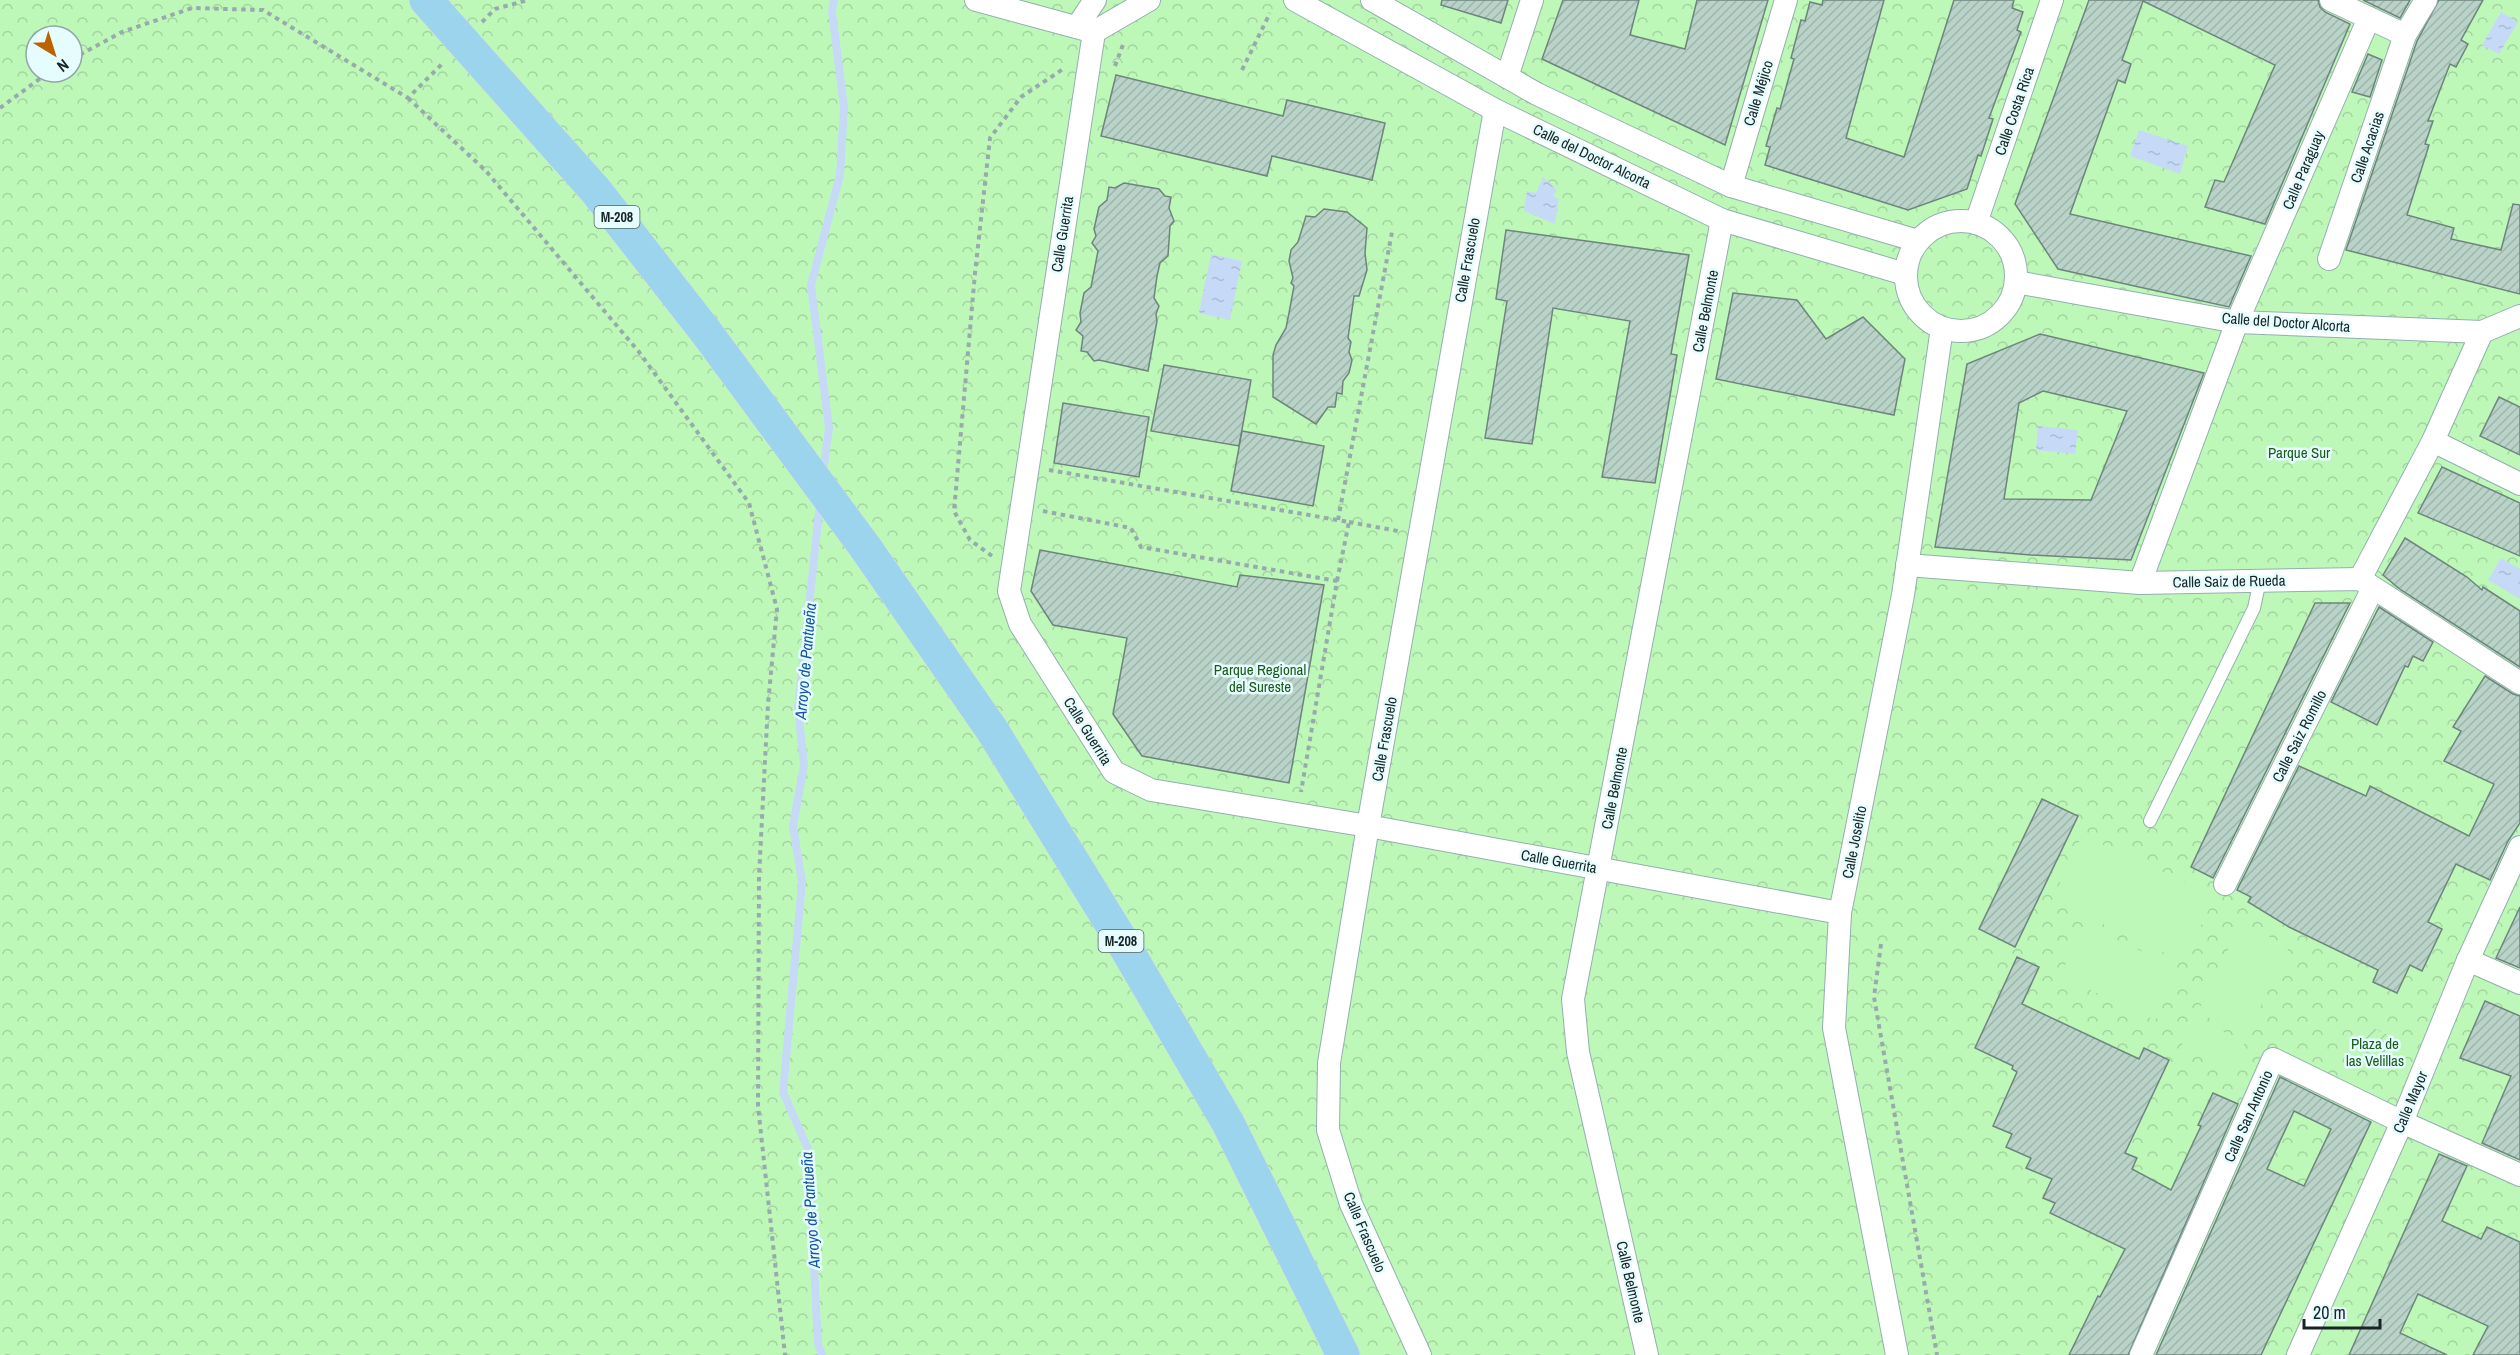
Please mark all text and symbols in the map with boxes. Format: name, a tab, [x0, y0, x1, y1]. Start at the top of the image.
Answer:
north arrow	[24, 24, 84, 84]
text: N	[53, 54, 74, 77]
street label: Calle Méjico	[1738, 57, 1778, 128]
street label: Calle Costa Rica	[1989, 64, 2039, 158]
street label: Calle Acacias	[2345, 108, 2389, 186]
street label: Calle del Doctor Alcorta	[1530, 118, 1654, 194]
street label: Calle Paraguay	[2277, 126, 2329, 213]
street label: Calle Guerrita	[1046, 194, 1078, 273]
road number: M-208	[594, 206, 640, 228]
street label: Calle Frascuelo	[1449, 216, 1485, 304]
street label: Calle Belmonte	[1687, 268, 1723, 354]
street label: Calle del Doctor Alcorta	[2221, 307, 2351, 337]
park label: Parque Sur	[2268, 442, 2330, 463]
street label: Calle Saiz de Rueda	[2172, 570, 2286, 592]
water label: Arroyo de Pantueña	[789, 602, 821, 721]
park label: Parque Regional del Sureste	[1214, 659, 1306, 697]
street label: Calle Saiz Romillo	[2267, 686, 2331, 786]
street label: Calle Guerrita	[1059, 693, 1117, 769]
street label: Calle Frascuelo	[1366, 695, 1402, 783]
street label: Calle Belmonte	[1596, 745, 1632, 831]
street label: Calle Joselito	[1837, 804, 1871, 880]
street label: Calle Guerrita	[1519, 844, 1599, 878]
road number: M-208	[1098, 930, 1144, 952]
park label: Plaza de las Velillas	[2346, 1033, 2404, 1071]
street label: Calle San Antonio	[2218, 1067, 2278, 1165]
street label: Calle Mayor	[2388, 1068, 2432, 1136]
water label: Arroyo de Pantueña	[795, 1151, 825, 1270]
street label: Calle Frascuelo	[1339, 1189, 1391, 1276]
street label: Calle Belmonte	[1611, 1239, 1651, 1325]
scale bar	[2304, 1292, 2380, 1330]
text: 20 m	[2313, 1300, 2346, 1325]

